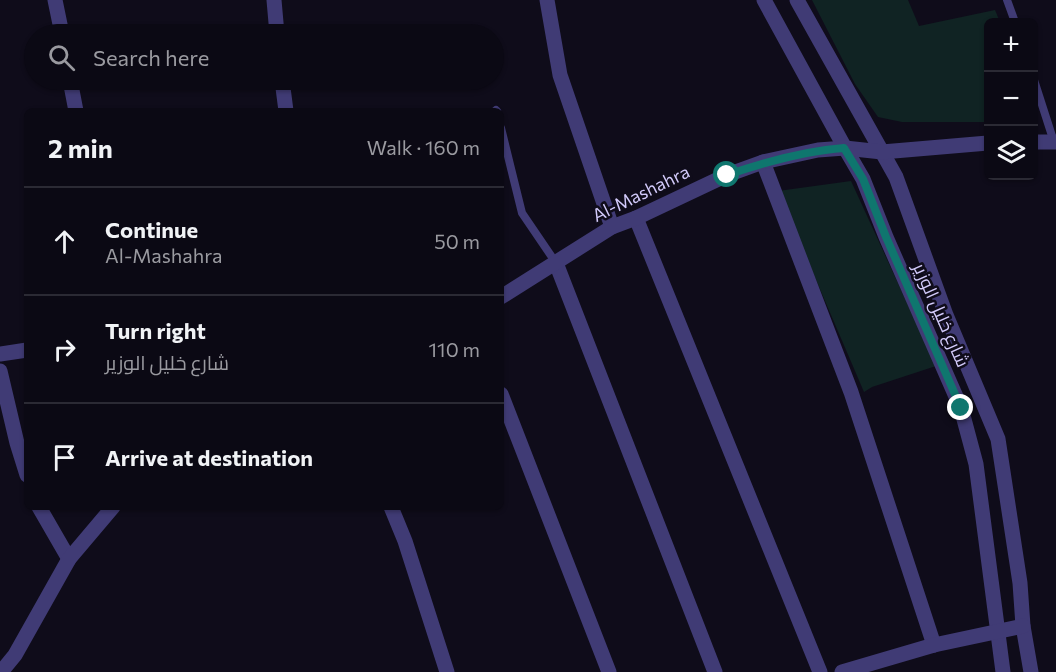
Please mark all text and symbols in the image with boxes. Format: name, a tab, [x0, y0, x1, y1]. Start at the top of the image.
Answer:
map controls	[984, 18, 1038, 180]
button: +	[984, 18, 1038, 72]
search box	[24, 24, 504, 90]
icon: search	[45, 41, 78, 74]
text: Search here	[93, 44, 209, 71]
button: −	[984, 72, 1038, 126]
button: layers	[984, 126, 1038, 180]
text: 2 min	[48, 132, 113, 163]
text: Walk · 160 m	[367, 135, 480, 159]
street label: Al-Mashahra	[588, 160, 693, 226]
route start	[713, 161, 739, 187]
text: Continue	[105, 216, 198, 243]
icon: ahead	[48, 225, 81, 258]
text: 50 m	[434, 229, 480, 253]
text: Al-Mashahra	[105, 243, 222, 267]
street label: شارع خليل الوزير	[907, 258, 975, 371]
text: Turn right	[105, 317, 206, 344]
icon: right	[48, 333, 81, 366]
text: 110 m	[429, 337, 480, 361]
text: شارع خليل الوزير	[105, 350, 229, 374]
route end	[947, 394, 973, 420]
icon: arrive	[48, 441, 81, 474]
text: Arrive at destination	[105, 444, 313, 471]

